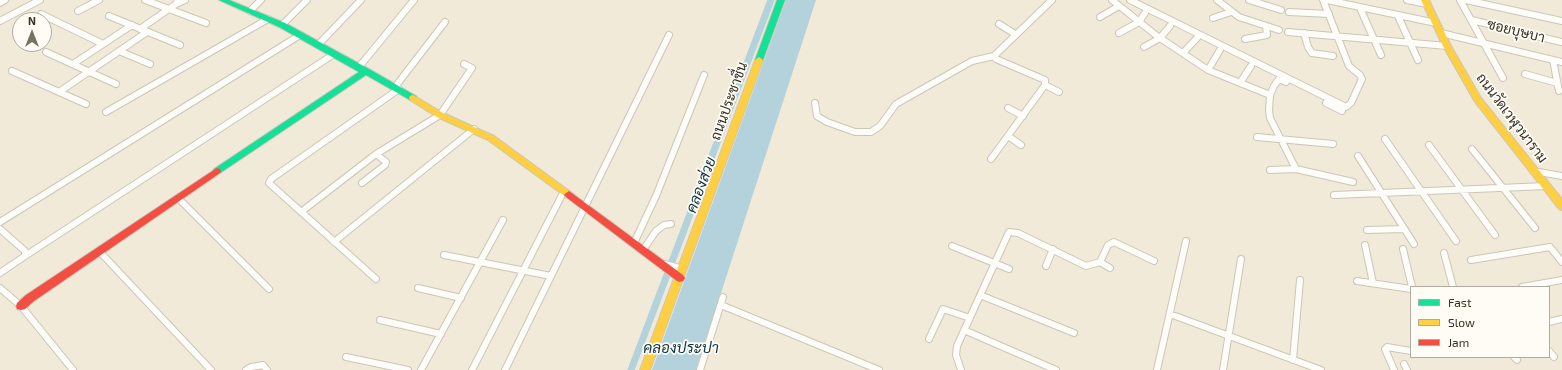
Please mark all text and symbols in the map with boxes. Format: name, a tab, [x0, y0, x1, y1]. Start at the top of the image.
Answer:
north arrow	[12, 12, 52, 52]
text: N	[28, 14, 36, 27]
street label: ซอยบุษบา	[1485, 16, 1547, 46]
street label: ถนนประชาชื่น	[707, 60, 751, 142]
street label: ถนนวัดเวฬุวนาราม	[1473, 70, 1551, 166]
water label: คลองส่วย	[682, 155, 720, 215]
legend	[1410, 286, 1550, 358]
text: Fast	[1448, 295, 1471, 309]
text: Slow	[1448, 315, 1475, 329]
text: Jam	[1448, 335, 1469, 349]
water label: คลองประปา	[643, 339, 719, 357]

